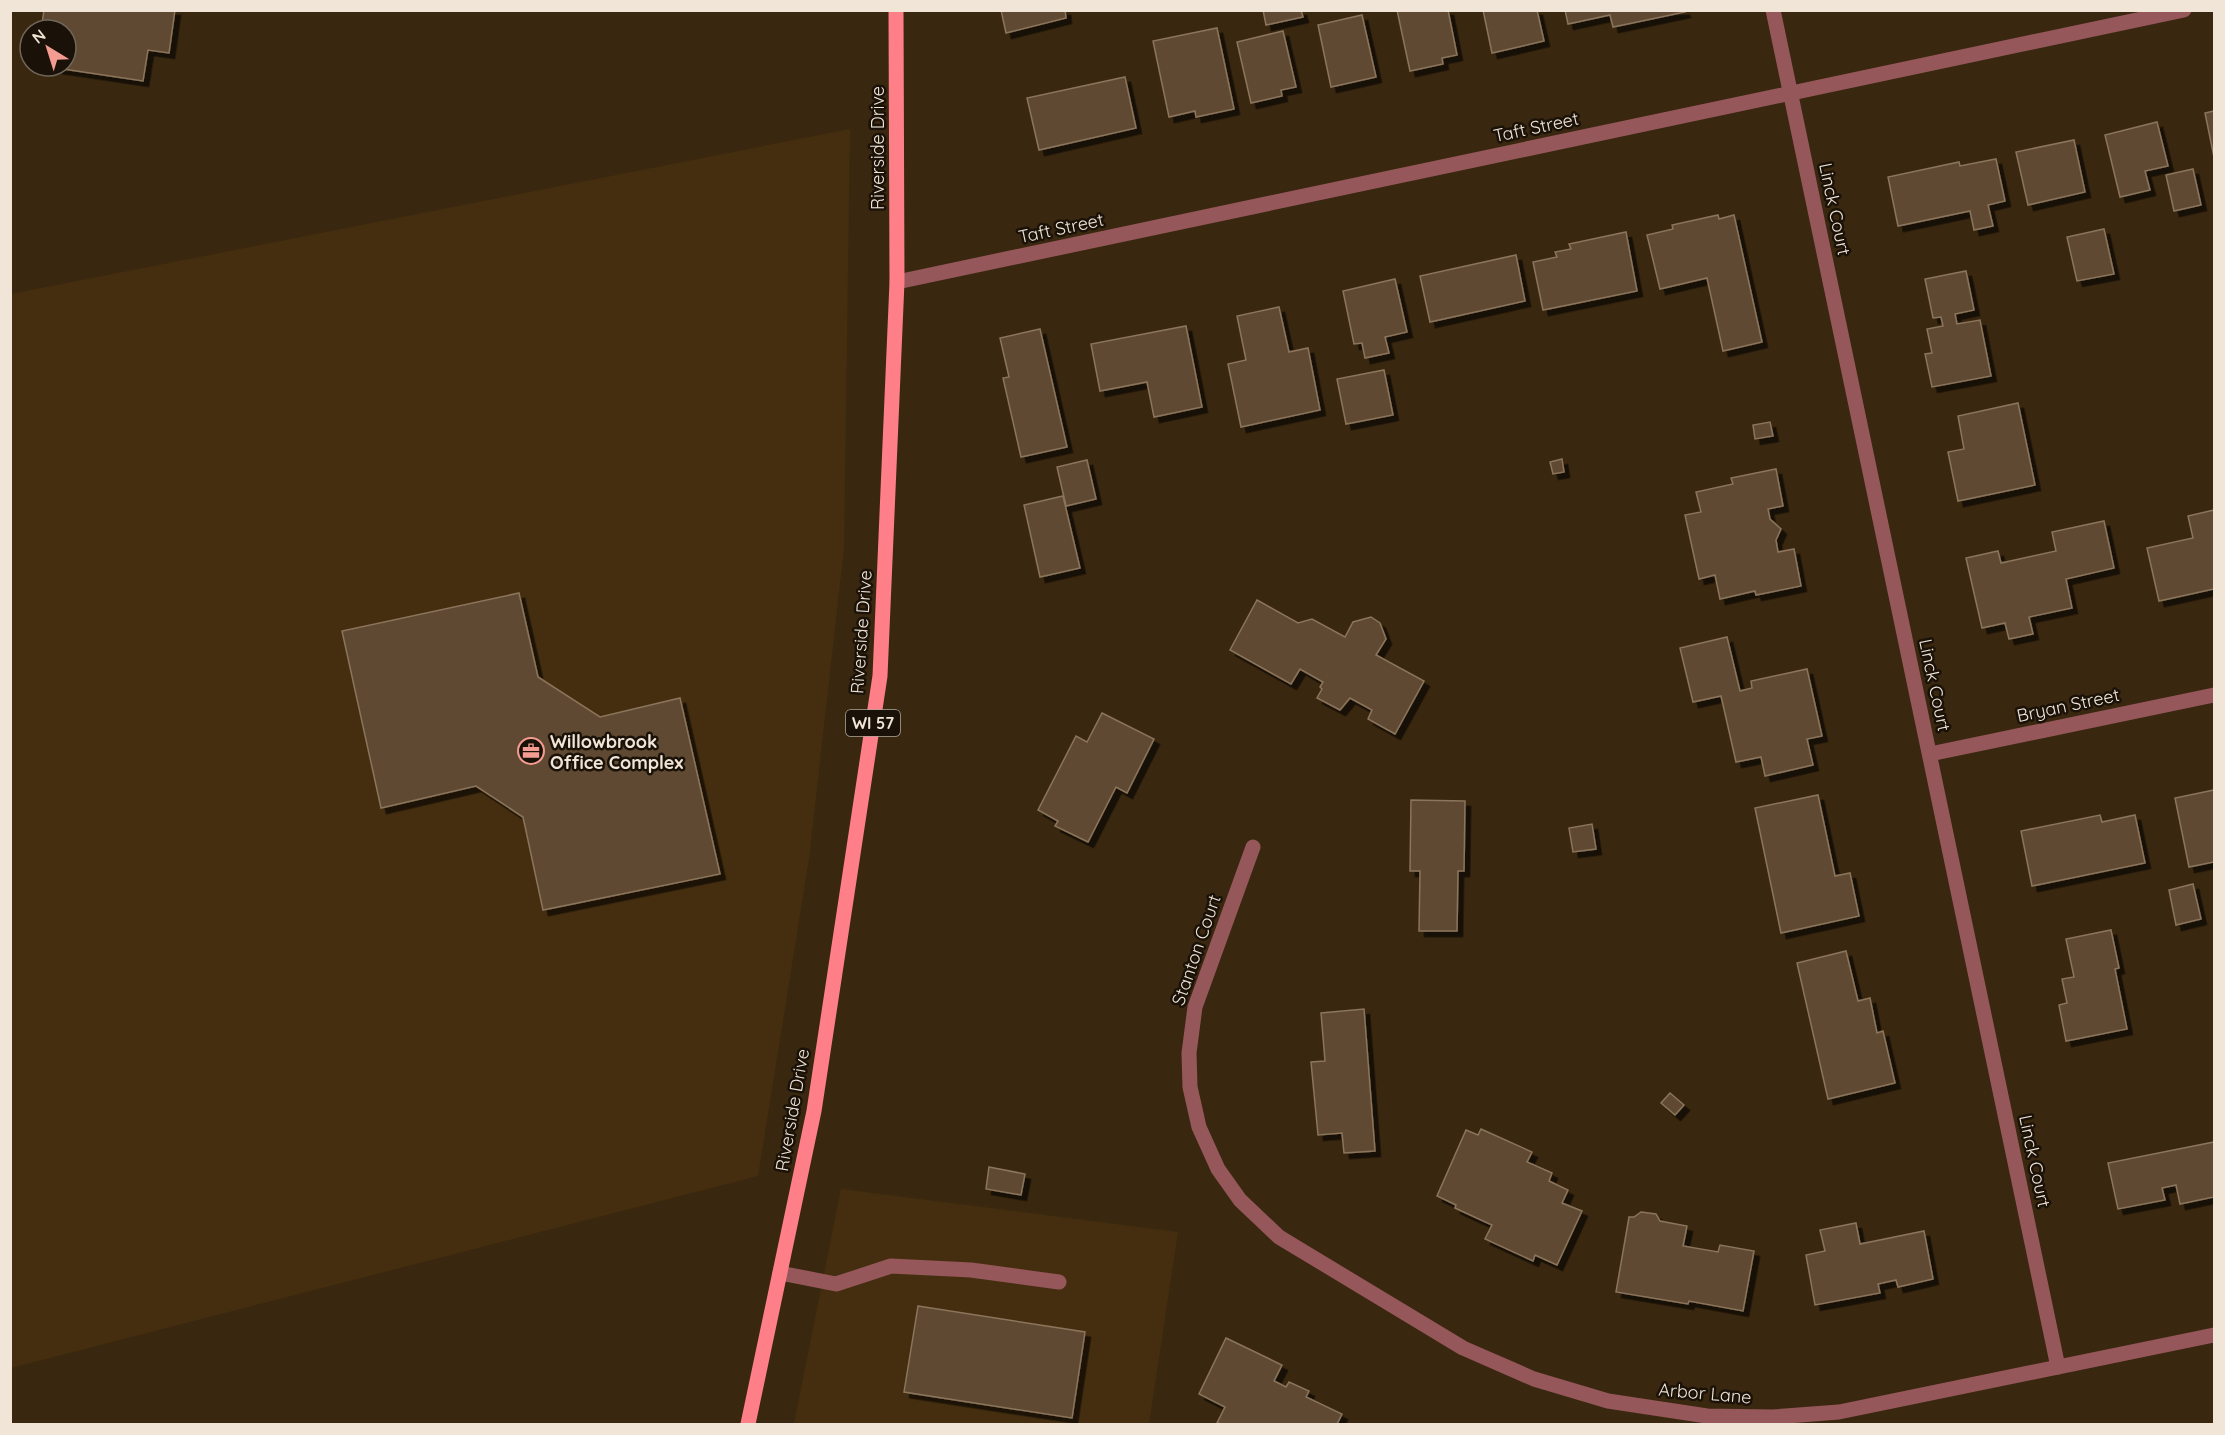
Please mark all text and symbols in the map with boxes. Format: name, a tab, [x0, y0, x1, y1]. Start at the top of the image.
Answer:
north arrow	[18, 18, 78, 78]
text: N	[28, 25, 50, 48]
street label: Riverside Drive	[866, 86, 889, 210]
street label: Taft Street	[1491, 107, 1581, 147]
street label: Linck Court	[1814, 161, 1856, 257]
street label: Taft Street	[1016, 208, 1106, 248]
street label: Riverside Drive	[845, 569, 877, 695]
street label: Linck Court	[1914, 637, 1956, 733]
street label: Bryan Street	[2015, 683, 2121, 727]
road number: WI 57	[846, 710, 900, 736]
place label: Willowbrook Office Complex	[550, 730, 683, 774]
office icon: Willowbrook Office Complex	[516, 736, 546, 766]
street label: Stanton Court	[1166, 892, 1226, 1008]
street label: Riverside Drive	[770, 1047, 814, 1173]
street label: Linck Court	[2014, 1113, 2056, 1209]
street label: Arbor Lane	[1658, 1377, 1752, 1409]

